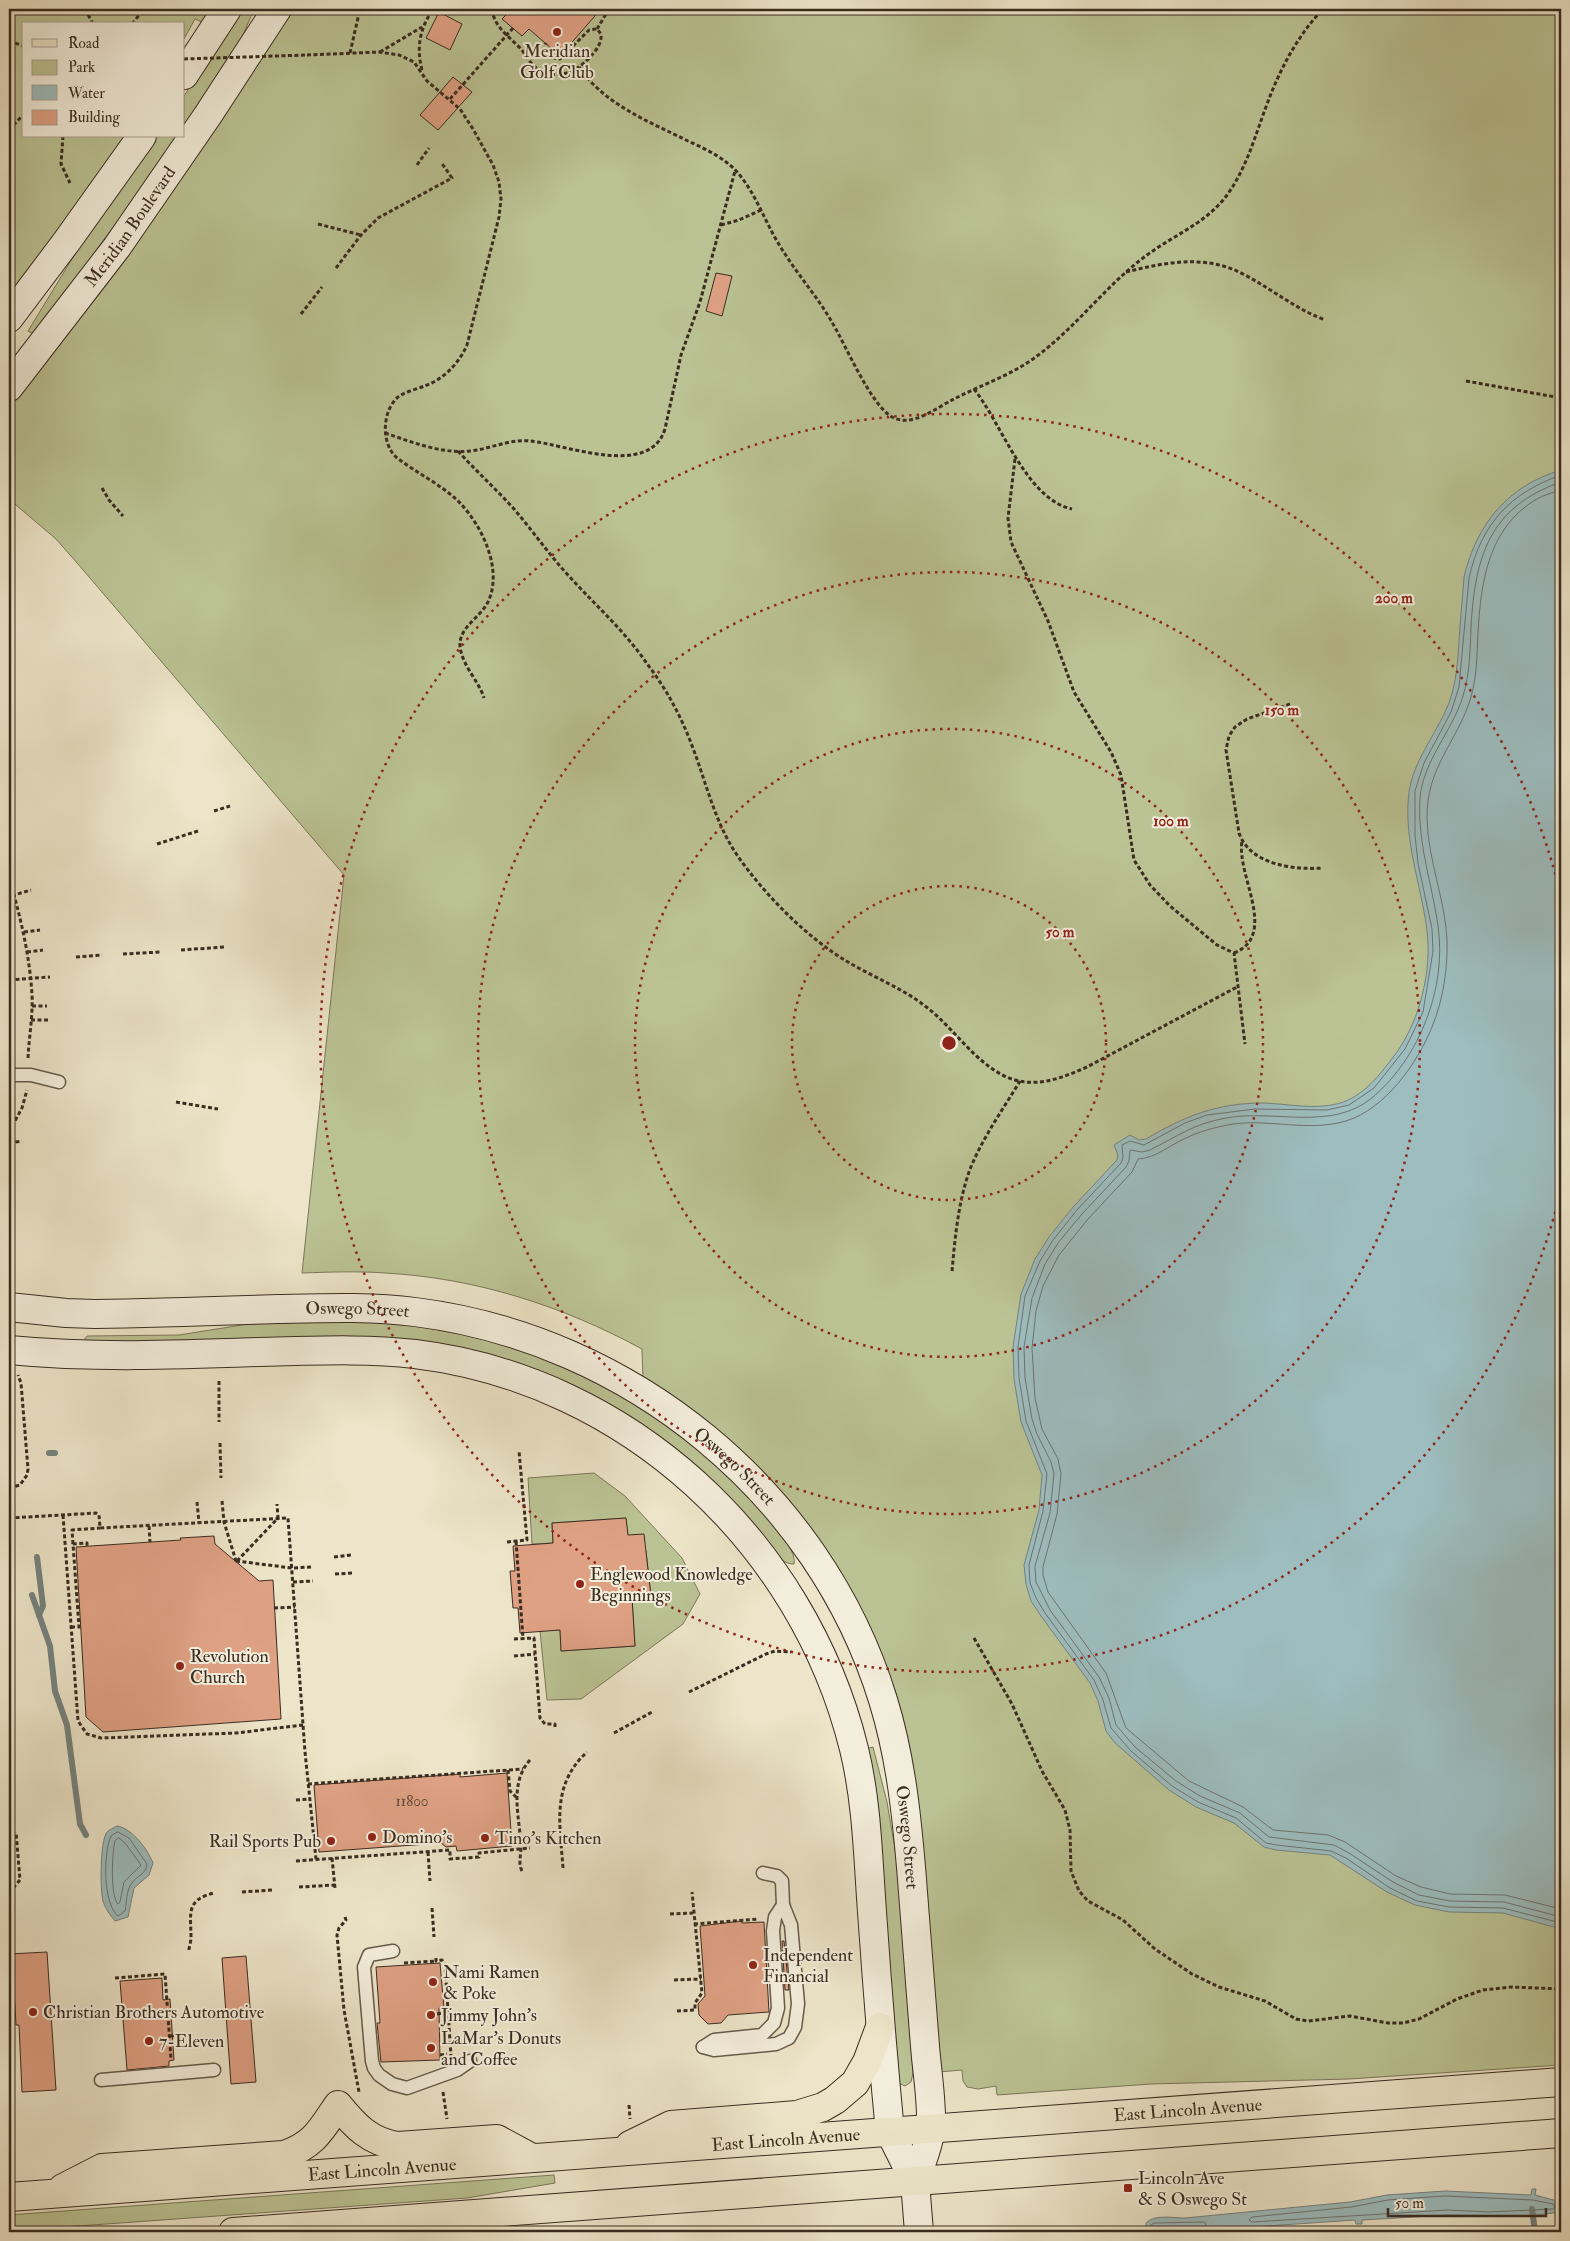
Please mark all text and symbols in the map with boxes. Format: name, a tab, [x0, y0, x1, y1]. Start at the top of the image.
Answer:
legend	[22, 22, 185, 138]
marker: Meridian Golf Club	[551, 26, 563, 38]
text: Road	[68, 34, 100, 53]
place label: Meridian Golf Club	[520, 40, 594, 84]
text: Park	[68, 58, 95, 77]
text: Water	[67, 84, 105, 103]
text: Building	[68, 108, 120, 127]
street label: Meridian Boulevard	[79, 162, 181, 292]
text: 200 m	[1375, 589, 1413, 608]
text: 150 m	[1265, 701, 1299, 720]
text: 100 m	[1153, 812, 1189, 831]
text: 50 m	[1046, 923, 1075, 942]
centre of rings	[940, 1034, 958, 1052]
street label: Oswego Street	[305, 1297, 411, 1323]
street label: Oswego Street	[689, 1422, 780, 1511]
place label: Englewood Knowledge Beginnings	[590, 1563, 753, 1607]
marker: Englewood Knowledge Beginnings	[574, 1578, 586, 1590]
place label: Revolution Church	[190, 1645, 269, 1689]
marker: Revolution Church	[174, 1660, 186, 1672]
street label: Oswego Street	[890, 1784, 924, 1890]
house number: 11800	[395, 1792, 429, 1811]
place label: Domino's	[382, 1826, 452, 1849]
place label: Tino's Kitchen	[495, 1827, 602, 1850]
place label: Rail Sports Pub	[209, 1830, 321, 1853]
marker: Domino's	[366, 1831, 378, 1843]
marker: Tino's Kitchen	[479, 1832, 491, 1844]
marker: Rail Sports Pub	[325, 1835, 337, 1847]
place label: Independent Financial	[763, 1944, 853, 1988]
marker: Independent Financial	[747, 1959, 759, 1971]
place label: Nami Ramen & Poke	[443, 1961, 540, 2005]
marker: Nami Ramen & Poke	[427, 1976, 439, 1988]
place label: Christian Brothers Automotive	[43, 2001, 265, 2024]
place label: Jimmy John's	[440, 2004, 537, 2027]
marker: Christian Brothers Automotive	[27, 2006, 39, 2018]
marker: Jimmy John's	[425, 2009, 437, 2021]
place label: LaMar's Donuts and Coffee	[441, 2027, 561, 2071]
place label: 7-Eleven	[159, 2030, 224, 2053]
marker: 7-Eleven	[143, 2035, 155, 2047]
marker: LaMar's Donuts and Coffee	[425, 2042, 437, 2054]
street label: East Lincoln Avenue	[1113, 2093, 1263, 2127]
street label: East Lincoln Avenue	[711, 2123, 861, 2157]
street label: East Lincoln Avenue	[307, 2153, 458, 2187]
place label: Lincoln Ave & S Oswego St	[1138, 2167, 1247, 2211]
marker: Lincoln Ave & S Oswego St	[1122, 2182, 1134, 2194]
scale bar	[1388, 2186, 1545, 2218]
text: 50 m	[1395, 2194, 1424, 2213]

